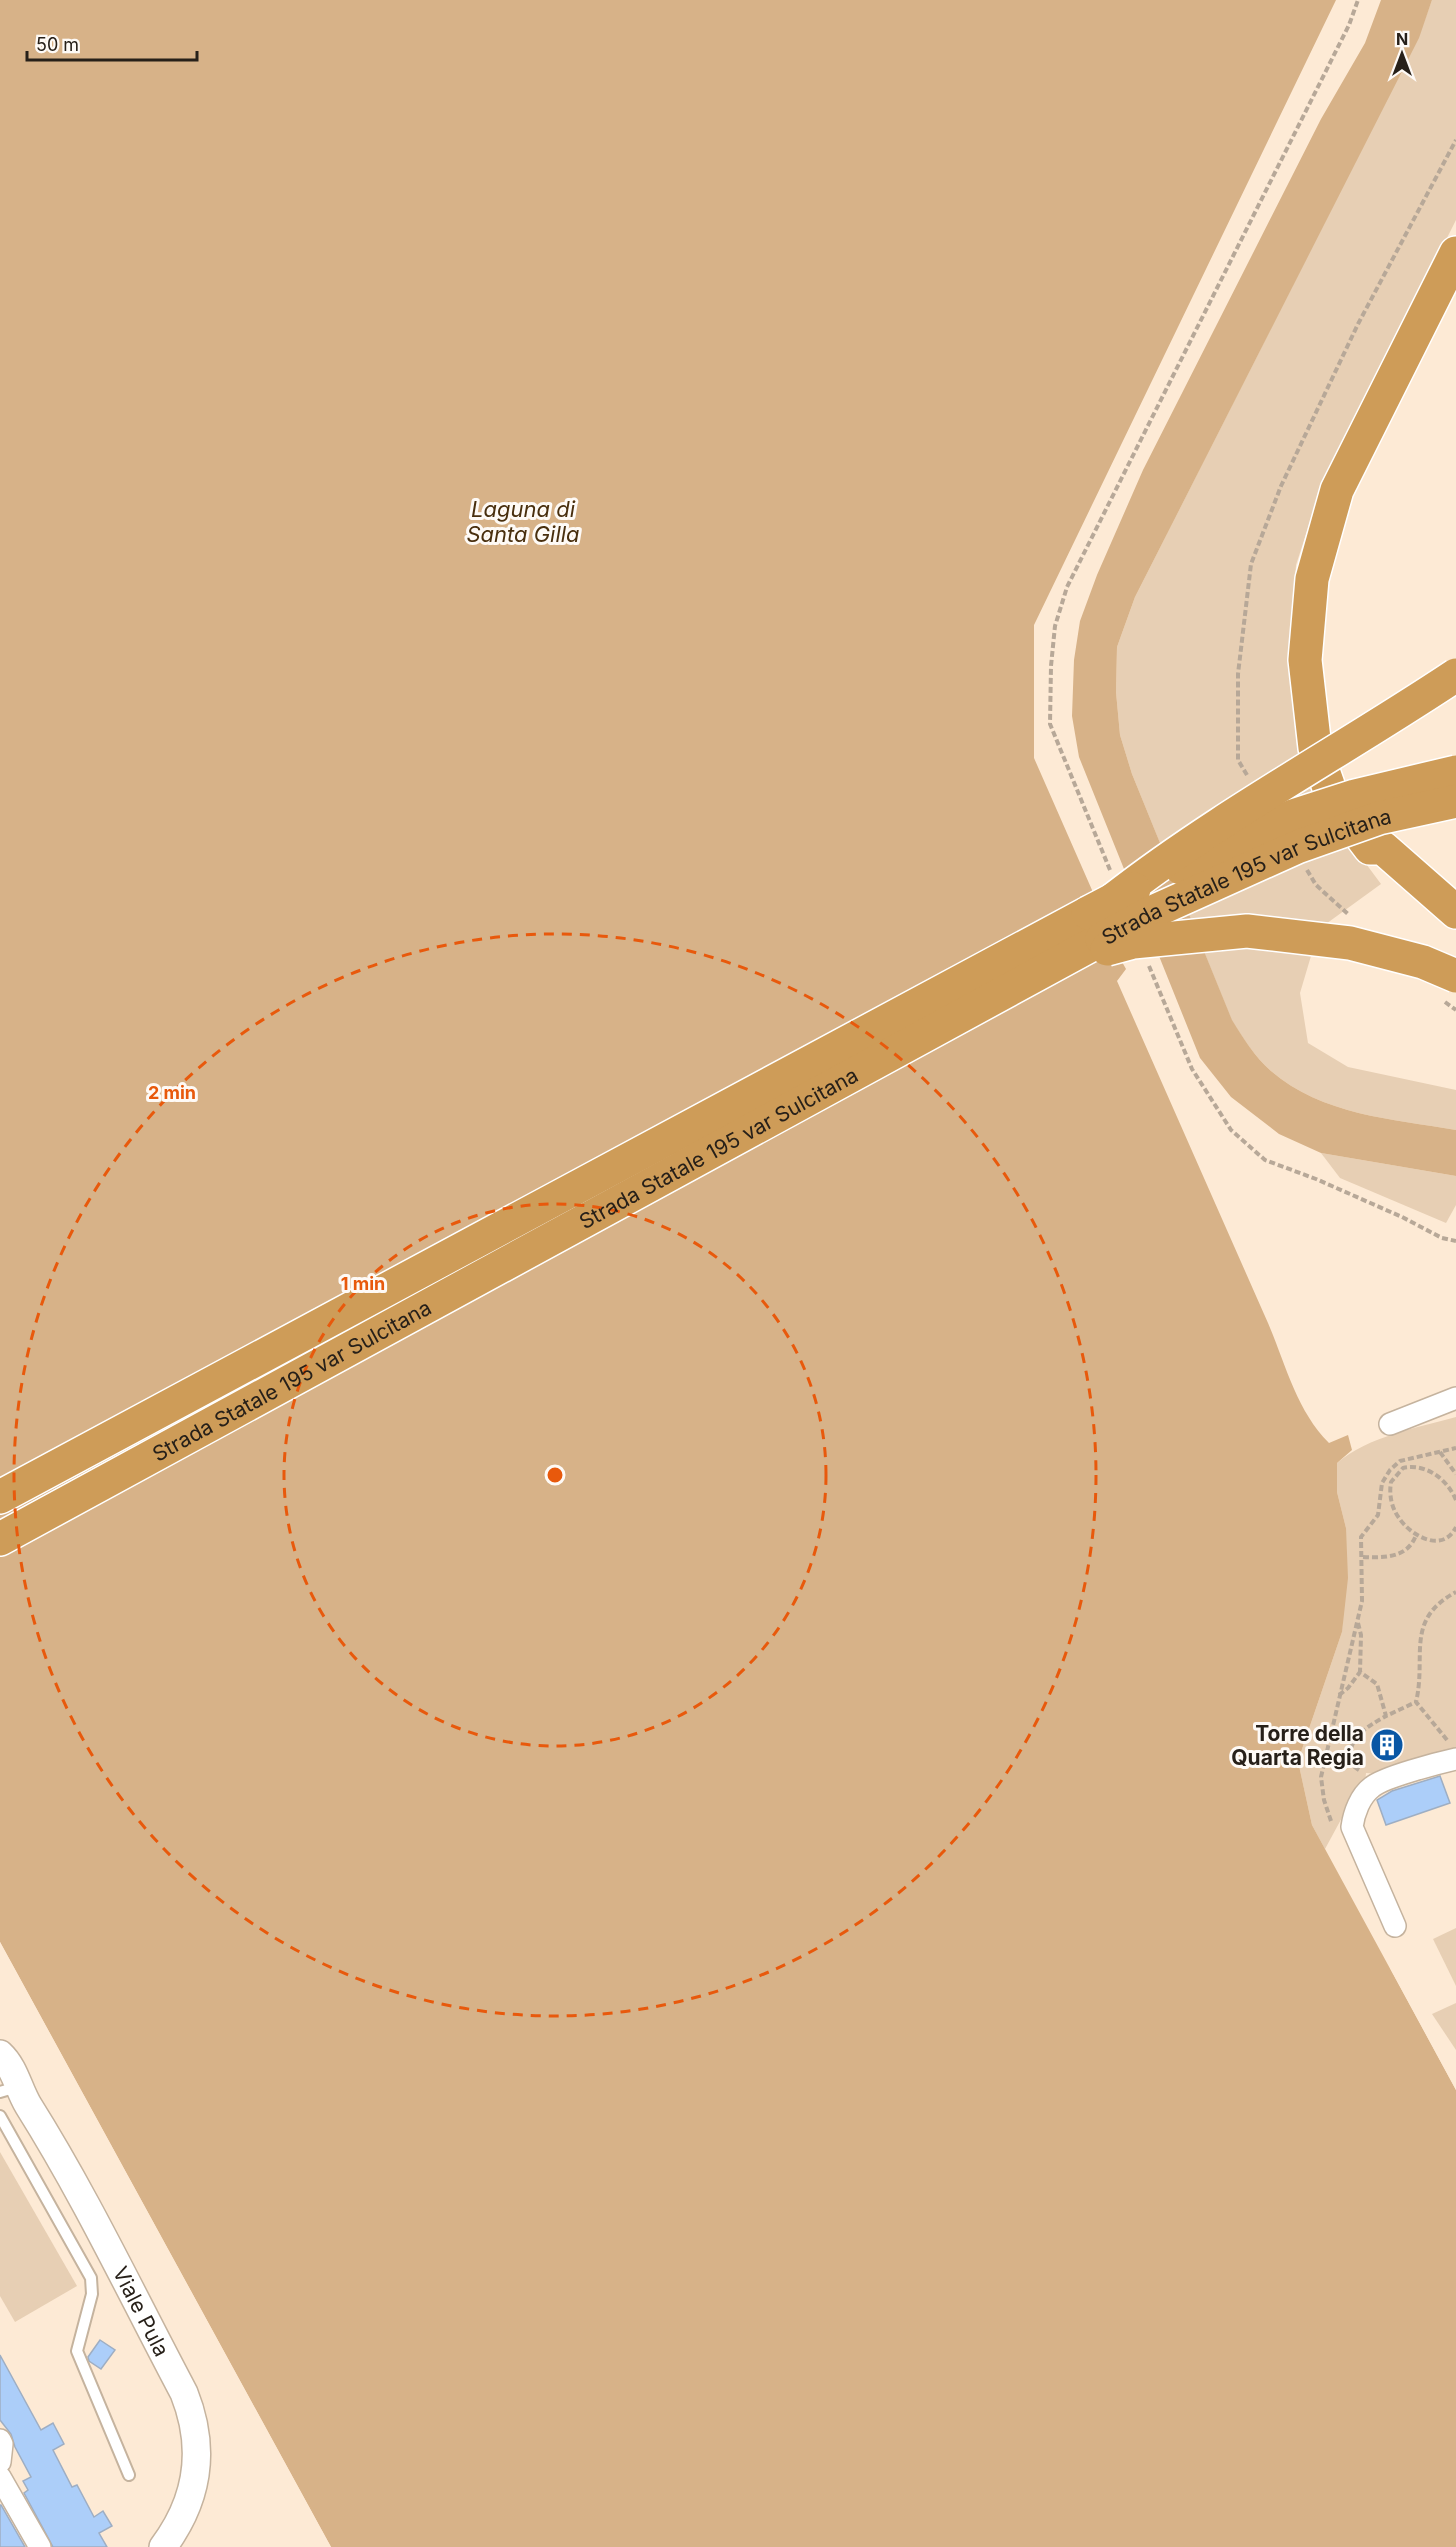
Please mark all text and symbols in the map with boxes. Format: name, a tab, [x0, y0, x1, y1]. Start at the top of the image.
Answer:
scale bar	[27, 24, 196, 62]
north arrow	[1372, 24, 1432, 84]
text: N	[1396, 29, 1408, 49]
text: 50 m	[36, 34, 79, 55]
water label: Laguna di Santa Gilla	[466, 496, 580, 547]
street label: Strada Statale 195 var Sulcitana	[1097, 803, 1394, 949]
street label: Strada Statale 195 var Sulcitana	[575, 1062, 862, 1234]
text: 2 min	[148, 1082, 196, 1103]
text: 1 min	[341, 1273, 385, 1294]
street label: Strada Statale 195 var Sulcitana	[148, 1294, 435, 1466]
centre of rings	[545, 1465, 565, 1485]
place label: Torre della Quarta Regia	[1231, 1721, 1364, 1770]
building icon: Torre della Quarta Regia	[1369, 1727, 1405, 1763]
street label: Viale Pula	[108, 2262, 175, 2360]

